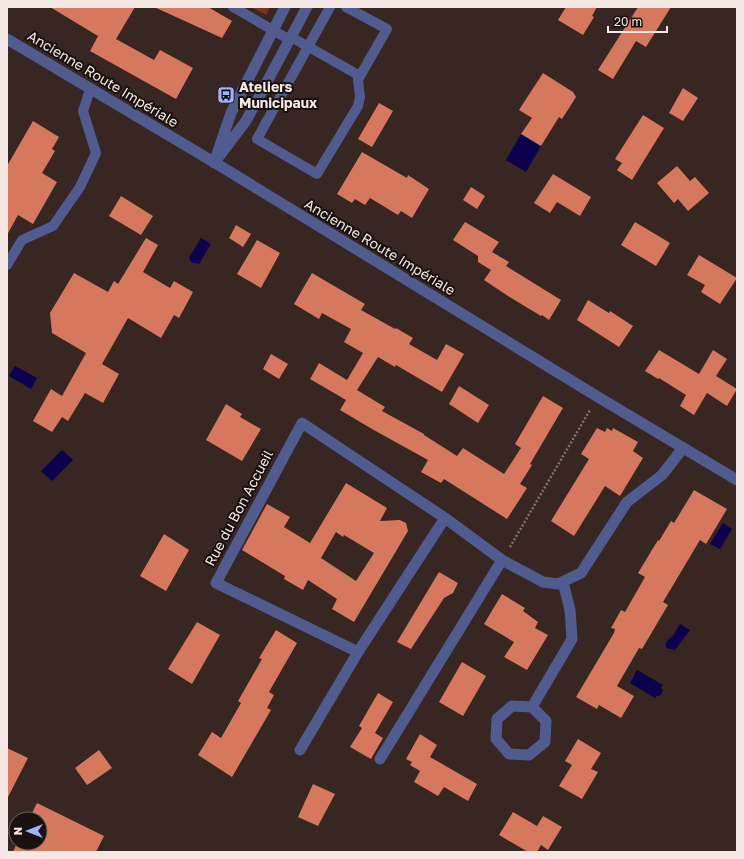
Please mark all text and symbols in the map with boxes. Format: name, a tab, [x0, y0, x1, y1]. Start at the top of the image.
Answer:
scale bar	[608, 8, 667, 34]
text: 20 m	[614, 14, 642, 29]
street label: Ancienne Route Impériale	[25, 27, 182, 130]
place label: Ateliers Municipaux	[239, 78, 317, 111]
bus stop icon: Ateliers Municipaux	[216, 85, 236, 105]
street label: Ancienne Route Impériale	[302, 195, 459, 298]
street label: Rue du Bon Accueil	[201, 447, 276, 569]
north arrow	[8, 811, 48, 851]
text: N	[11, 827, 24, 835]

